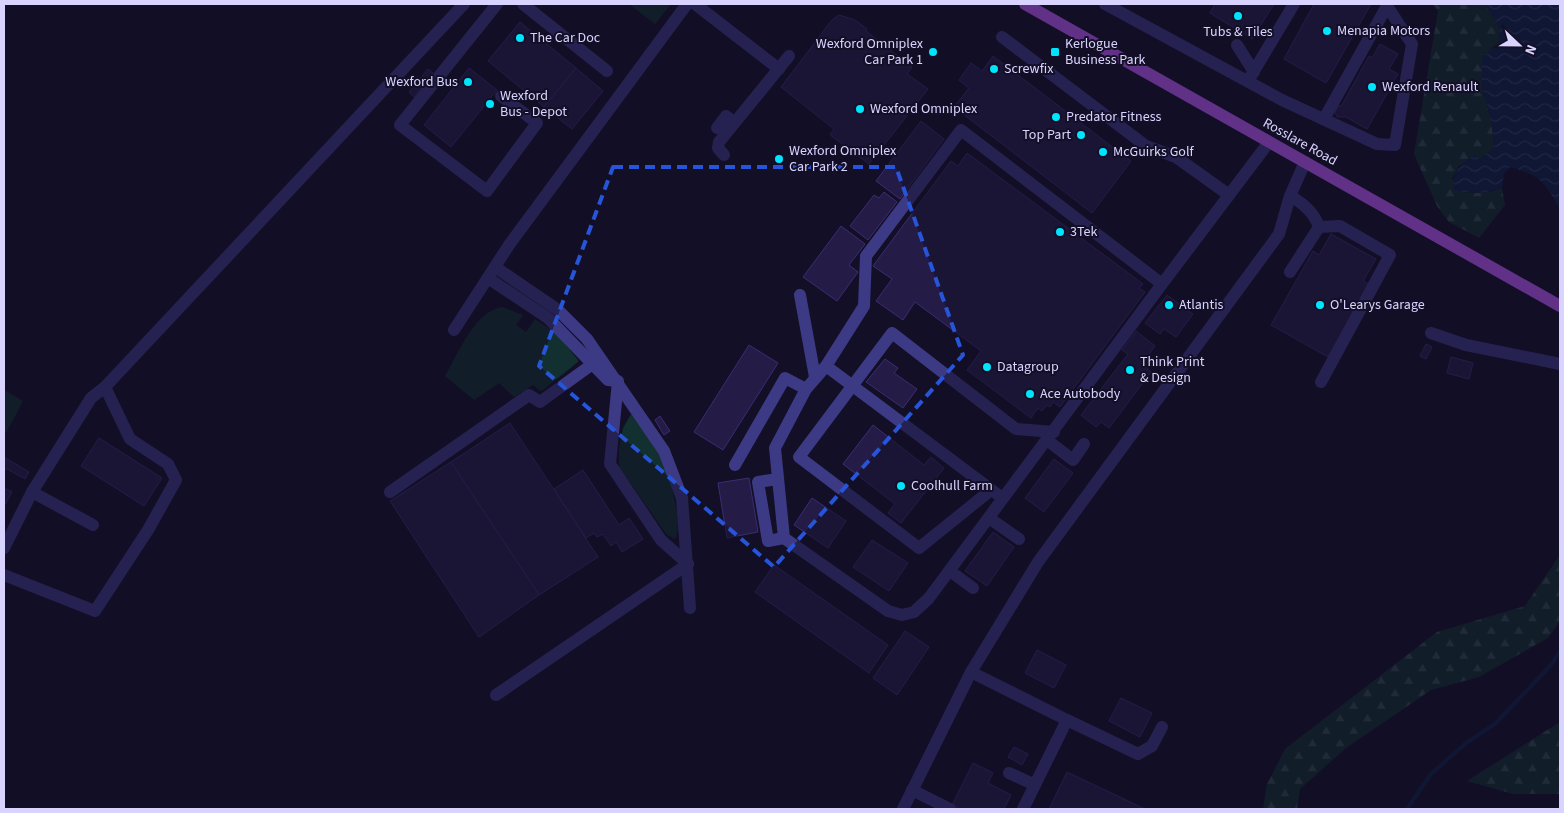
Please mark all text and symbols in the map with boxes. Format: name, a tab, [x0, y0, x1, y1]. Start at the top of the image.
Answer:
marker: Tubs & Tiles	[1232, 10, 1244, 22]
north arrow	[1494, 20, 1544, 70]
place label: Menapia Motors	[1337, 21, 1430, 41]
place label: Tubs & Tiles	[1203, 22, 1273, 42]
marker: Menapia Motors	[1321, 25, 1333, 37]
place label: The Car Doc	[530, 28, 601, 48]
marker: The Car Doc	[514, 32, 526, 44]
place label: Wexford Omniplex Car Park 1	[816, 34, 924, 70]
place label: Kerlogue Business Park	[1065, 34, 1146, 70]
text: N	[1519, 41, 1541, 58]
marker: Wexford Omniplex Car Park 1	[927, 46, 939, 58]
marker: Kerlogue Business Park	[1049, 46, 1061, 58]
place label: Screwfix	[1004, 59, 1054, 79]
marker: Screwfix	[988, 63, 1000, 75]
place label: Wexford Bus	[385, 72, 458, 92]
marker: Wexford Bus	[462, 76, 474, 88]
place label: Wexford Renault	[1382, 77, 1479, 97]
marker: Wexford Renault	[1366, 81, 1378, 93]
place label: Wexford Bus - Depot	[500, 86, 567, 122]
marker: Wexford Bus - Depot	[484, 98, 496, 110]
place label: Wexford Omniplex	[870, 99, 978, 119]
marker: Wexford Omniplex	[854, 103, 866, 115]
place label: Predator Fitness	[1066, 107, 1162, 127]
marker: Predator Fitness	[1050, 111, 1062, 123]
street label: Rosslare Road	[1259, 113, 1341, 171]
place label: Top Part	[1022, 125, 1071, 145]
marker: Top Part	[1075, 129, 1087, 141]
place label: Wexford Omniplex Car Park 2	[789, 141, 897, 177]
place label: McGuirks Golf	[1113, 142, 1195, 162]
marker: McGuirks Golf	[1097, 146, 1109, 158]
marker: Wexford Omniplex Car Park 2	[773, 153, 785, 165]
place label: 3Tek	[1070, 222, 1097, 242]
marker: 3Tek	[1054, 226, 1066, 238]
place label: Atlantis	[1179, 295, 1224, 315]
place label: O'Learys Garage	[1330, 295, 1425, 315]
marker: Atlantis	[1163, 299, 1175, 311]
marker: O'Learys Garage	[1314, 299, 1326, 311]
place label: Think Print & Design	[1140, 352, 1205, 388]
place label: Datagroup	[997, 357, 1059, 377]
marker: Datagroup	[981, 361, 993, 373]
marker: Think Print & Design	[1124, 364, 1136, 376]
place label: Ace Autobody	[1040, 384, 1121, 404]
marker: Ace Autobody	[1024, 388, 1036, 400]
place label: Coolhull Farm	[911, 476, 993, 496]
marker: Coolhull Farm	[895, 480, 907, 492]

